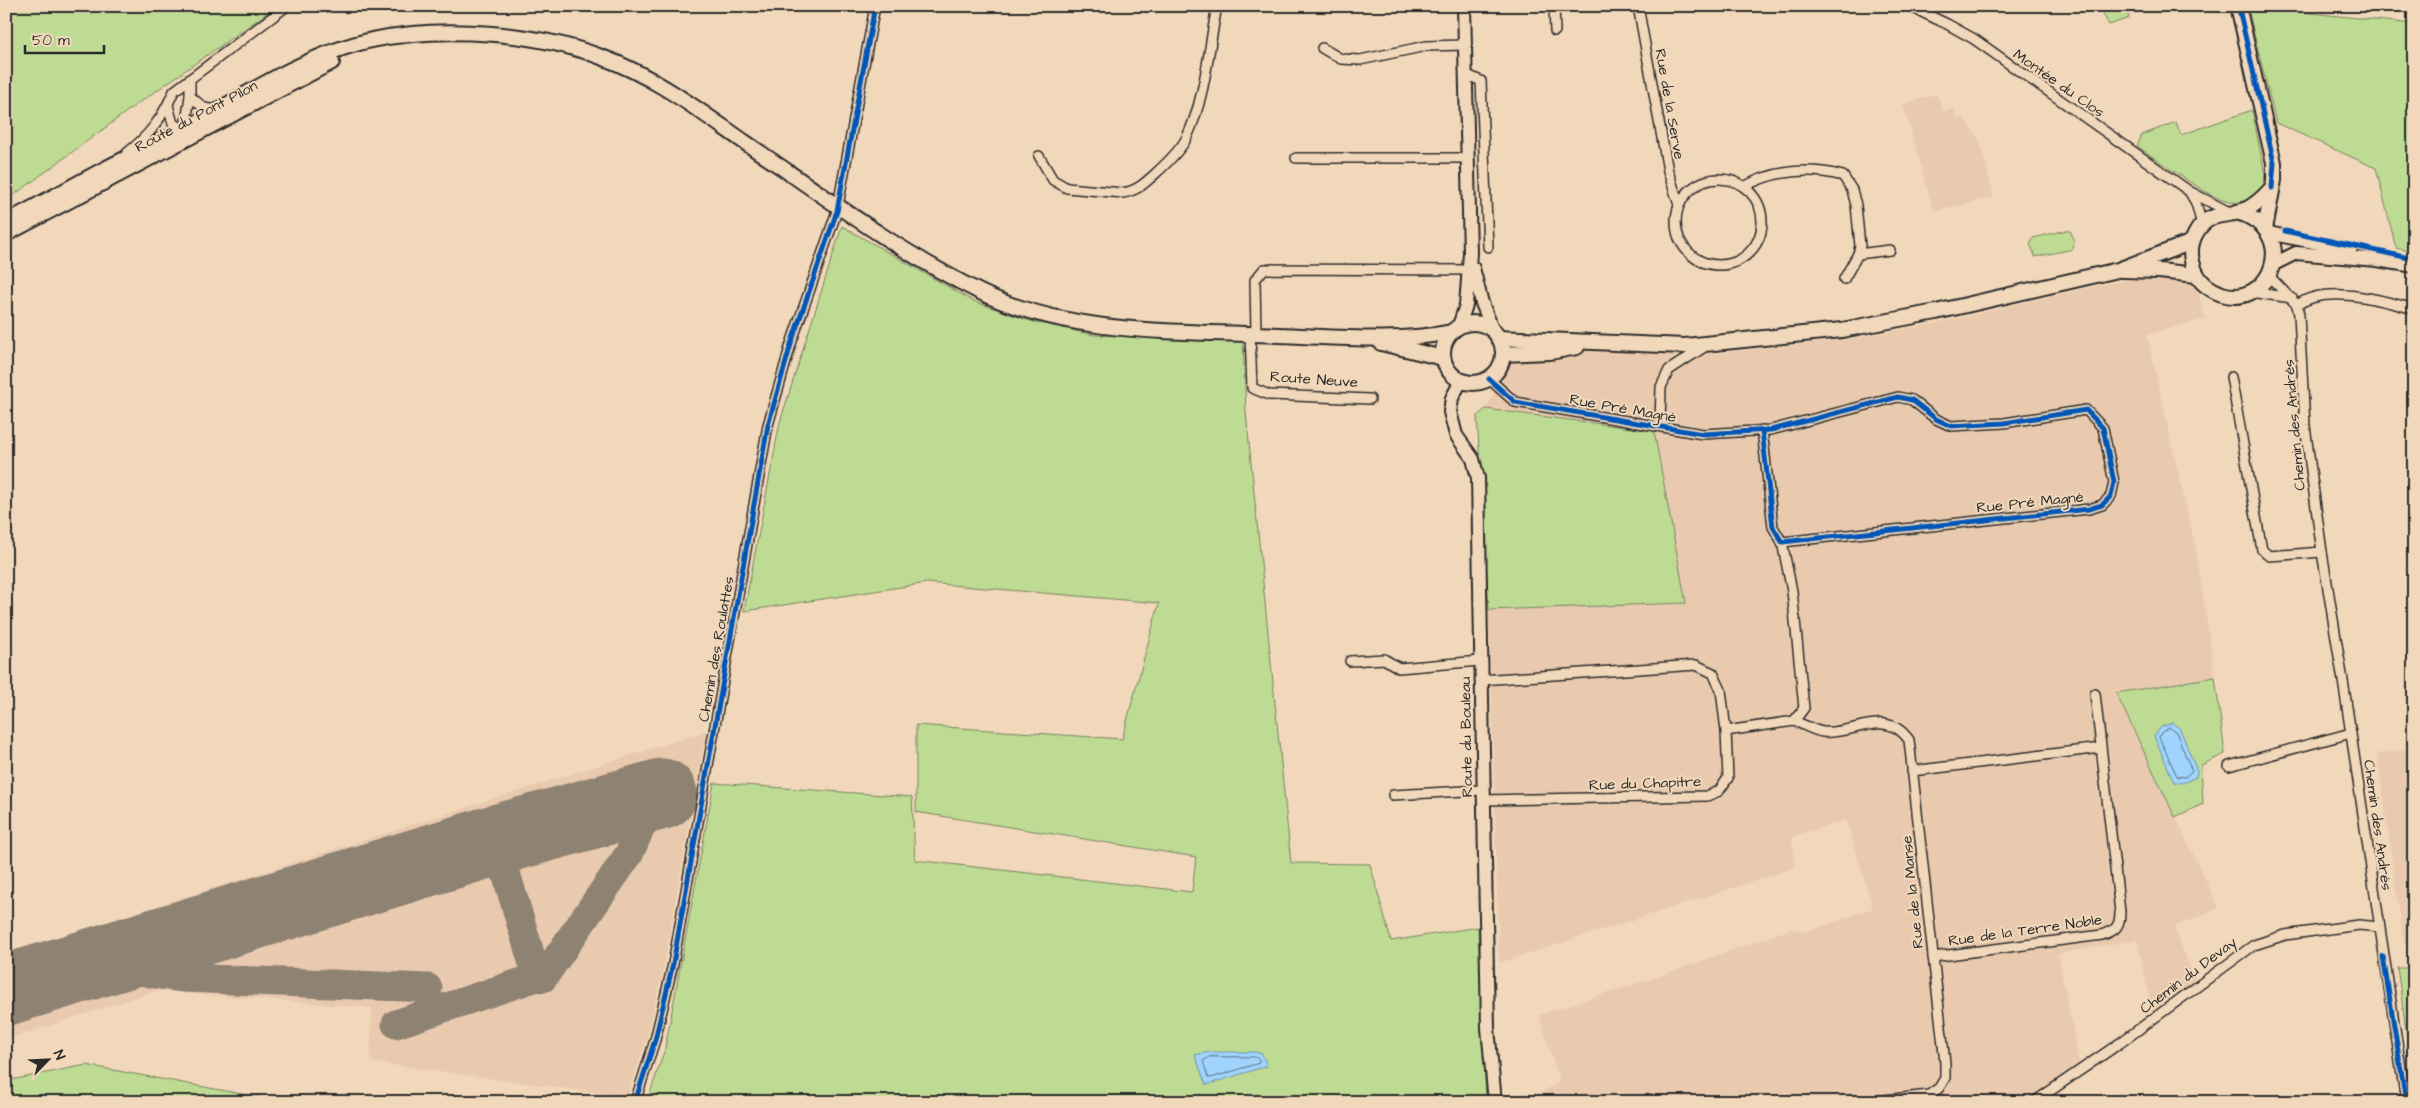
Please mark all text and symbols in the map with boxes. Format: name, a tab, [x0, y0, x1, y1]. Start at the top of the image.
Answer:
scale bar	[25, 22, 104, 54]
text: 50 m	[32, 30, 70, 51]
street label: Montée du Clos	[2009, 44, 2109, 123]
street label: Rue de la Serve	[1649, 47, 1690, 161]
street label: Route du Pont Pilon	[131, 75, 262, 158]
street label: Chemin des Andrés	[2278, 358, 2311, 491]
street label: Route Neuve	[1269, 366, 1359, 393]
street label: Rue Pré Magné	[1568, 389, 1678, 429]
street label: Rue Pré Magné	[1975, 486, 2085, 520]
street label: Chemin des Roulattes	[693, 574, 740, 724]
street label: Route du Bouleau	[1455, 676, 1478, 798]
street label: Chemin des Andrés	[2358, 758, 2397, 892]
street label: Rue du Chapitre	[1588, 771, 1702, 796]
street label: Rue de la Manse	[1896, 834, 1929, 949]
street label: Rue de la Terre Noble	[1947, 909, 2103, 952]
street label: Chemin du Devay	[2135, 932, 2242, 1020]
north arrow	[22, 1036, 72, 1086]
text: N	[48, 1047, 70, 1063]

